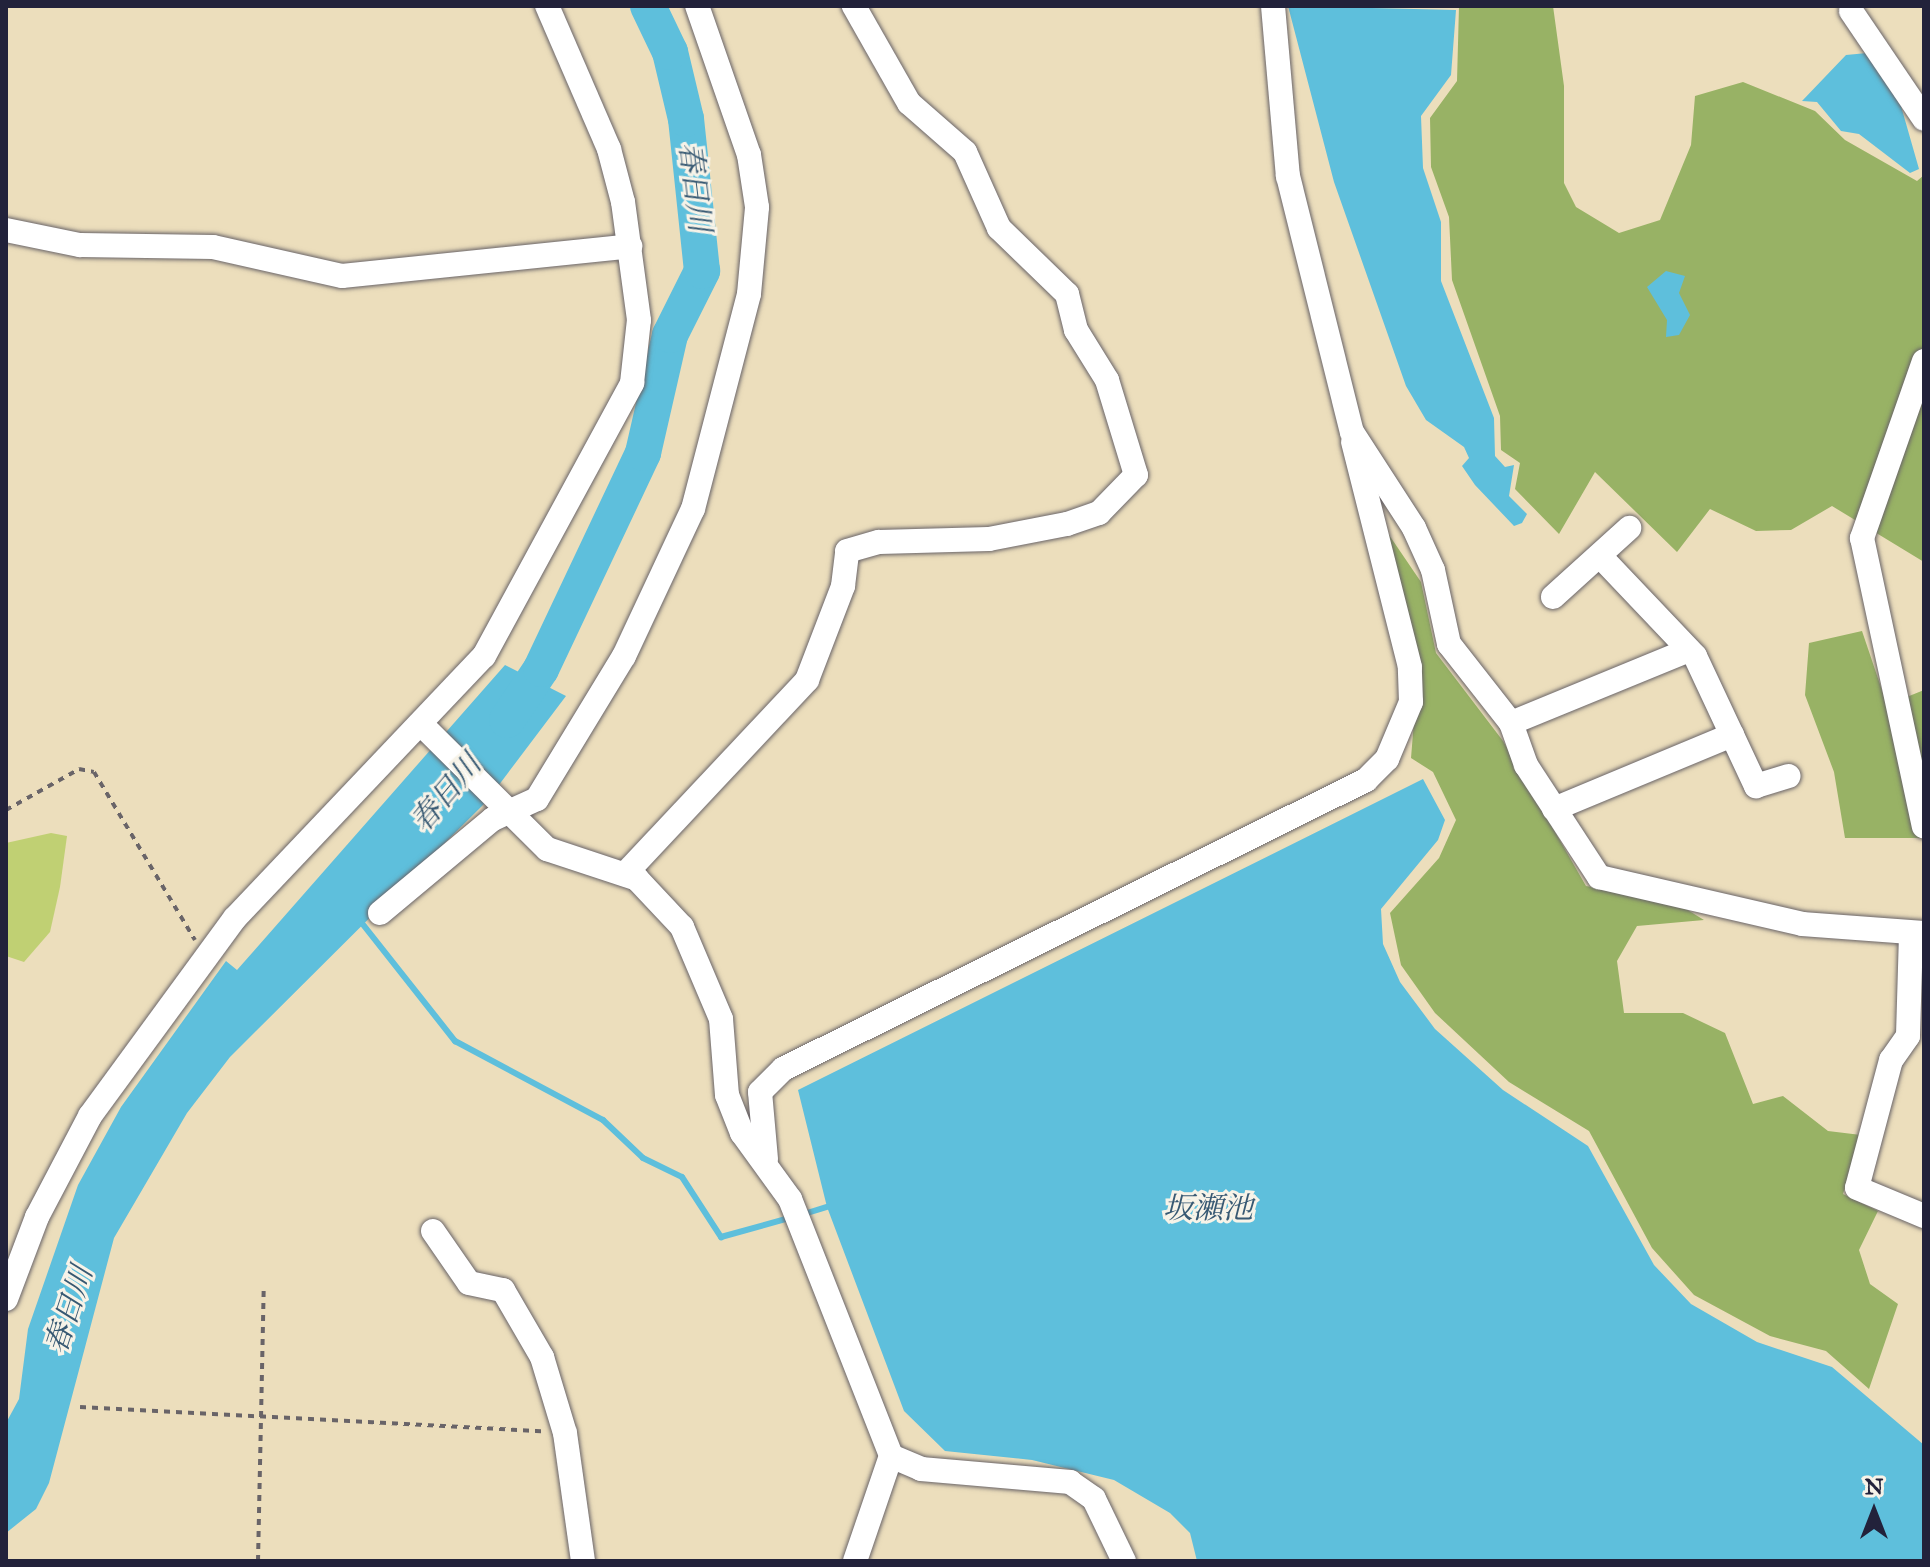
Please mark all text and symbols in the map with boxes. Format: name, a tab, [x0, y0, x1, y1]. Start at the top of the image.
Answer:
water label: 春日川	[672, 140, 718, 234]
water label: 春日川	[403, 747, 489, 839]
water label: 坂瀬池	[1163, 1190, 1253, 1226]
water label: 春日川	[38, 1262, 100, 1358]
north arrow	[1834, 1471, 1914, 1551]
text: N	[1865, 1473, 1883, 1500]

